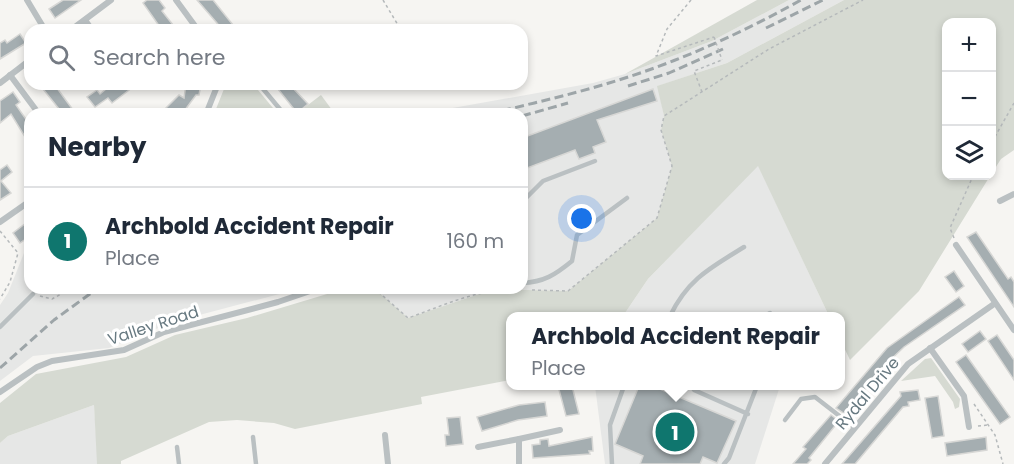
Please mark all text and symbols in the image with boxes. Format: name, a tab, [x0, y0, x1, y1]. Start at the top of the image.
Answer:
map controls	[942, 18, 996, 180]
button: +	[942, 18, 996, 72]
search box	[24, 24, 528, 90]
icon: search	[45, 41, 78, 74]
text: Search here	[93, 42, 226, 73]
button: −	[942, 72, 996, 126]
button: layers	[942, 126, 996, 180]
text: Nearby	[48, 129, 146, 165]
your location	[567, 204, 596, 233]
text: Archbold Accident Repair	[105, 211, 394, 242]
text: 1	[64, 227, 71, 255]
text: 160 m	[446, 227, 504, 255]
text: Place	[105, 244, 160, 272]
street label: Valley Road	[105, 300, 202, 351]
popup	[506, 312, 845, 390]
text: Archbold Accident Repair	[531, 321, 820, 352]
street label: Rydal Drive	[830, 352, 905, 435]
text: Place	[531, 354, 586, 382]
pin: 1	[656, 410, 694, 454]

